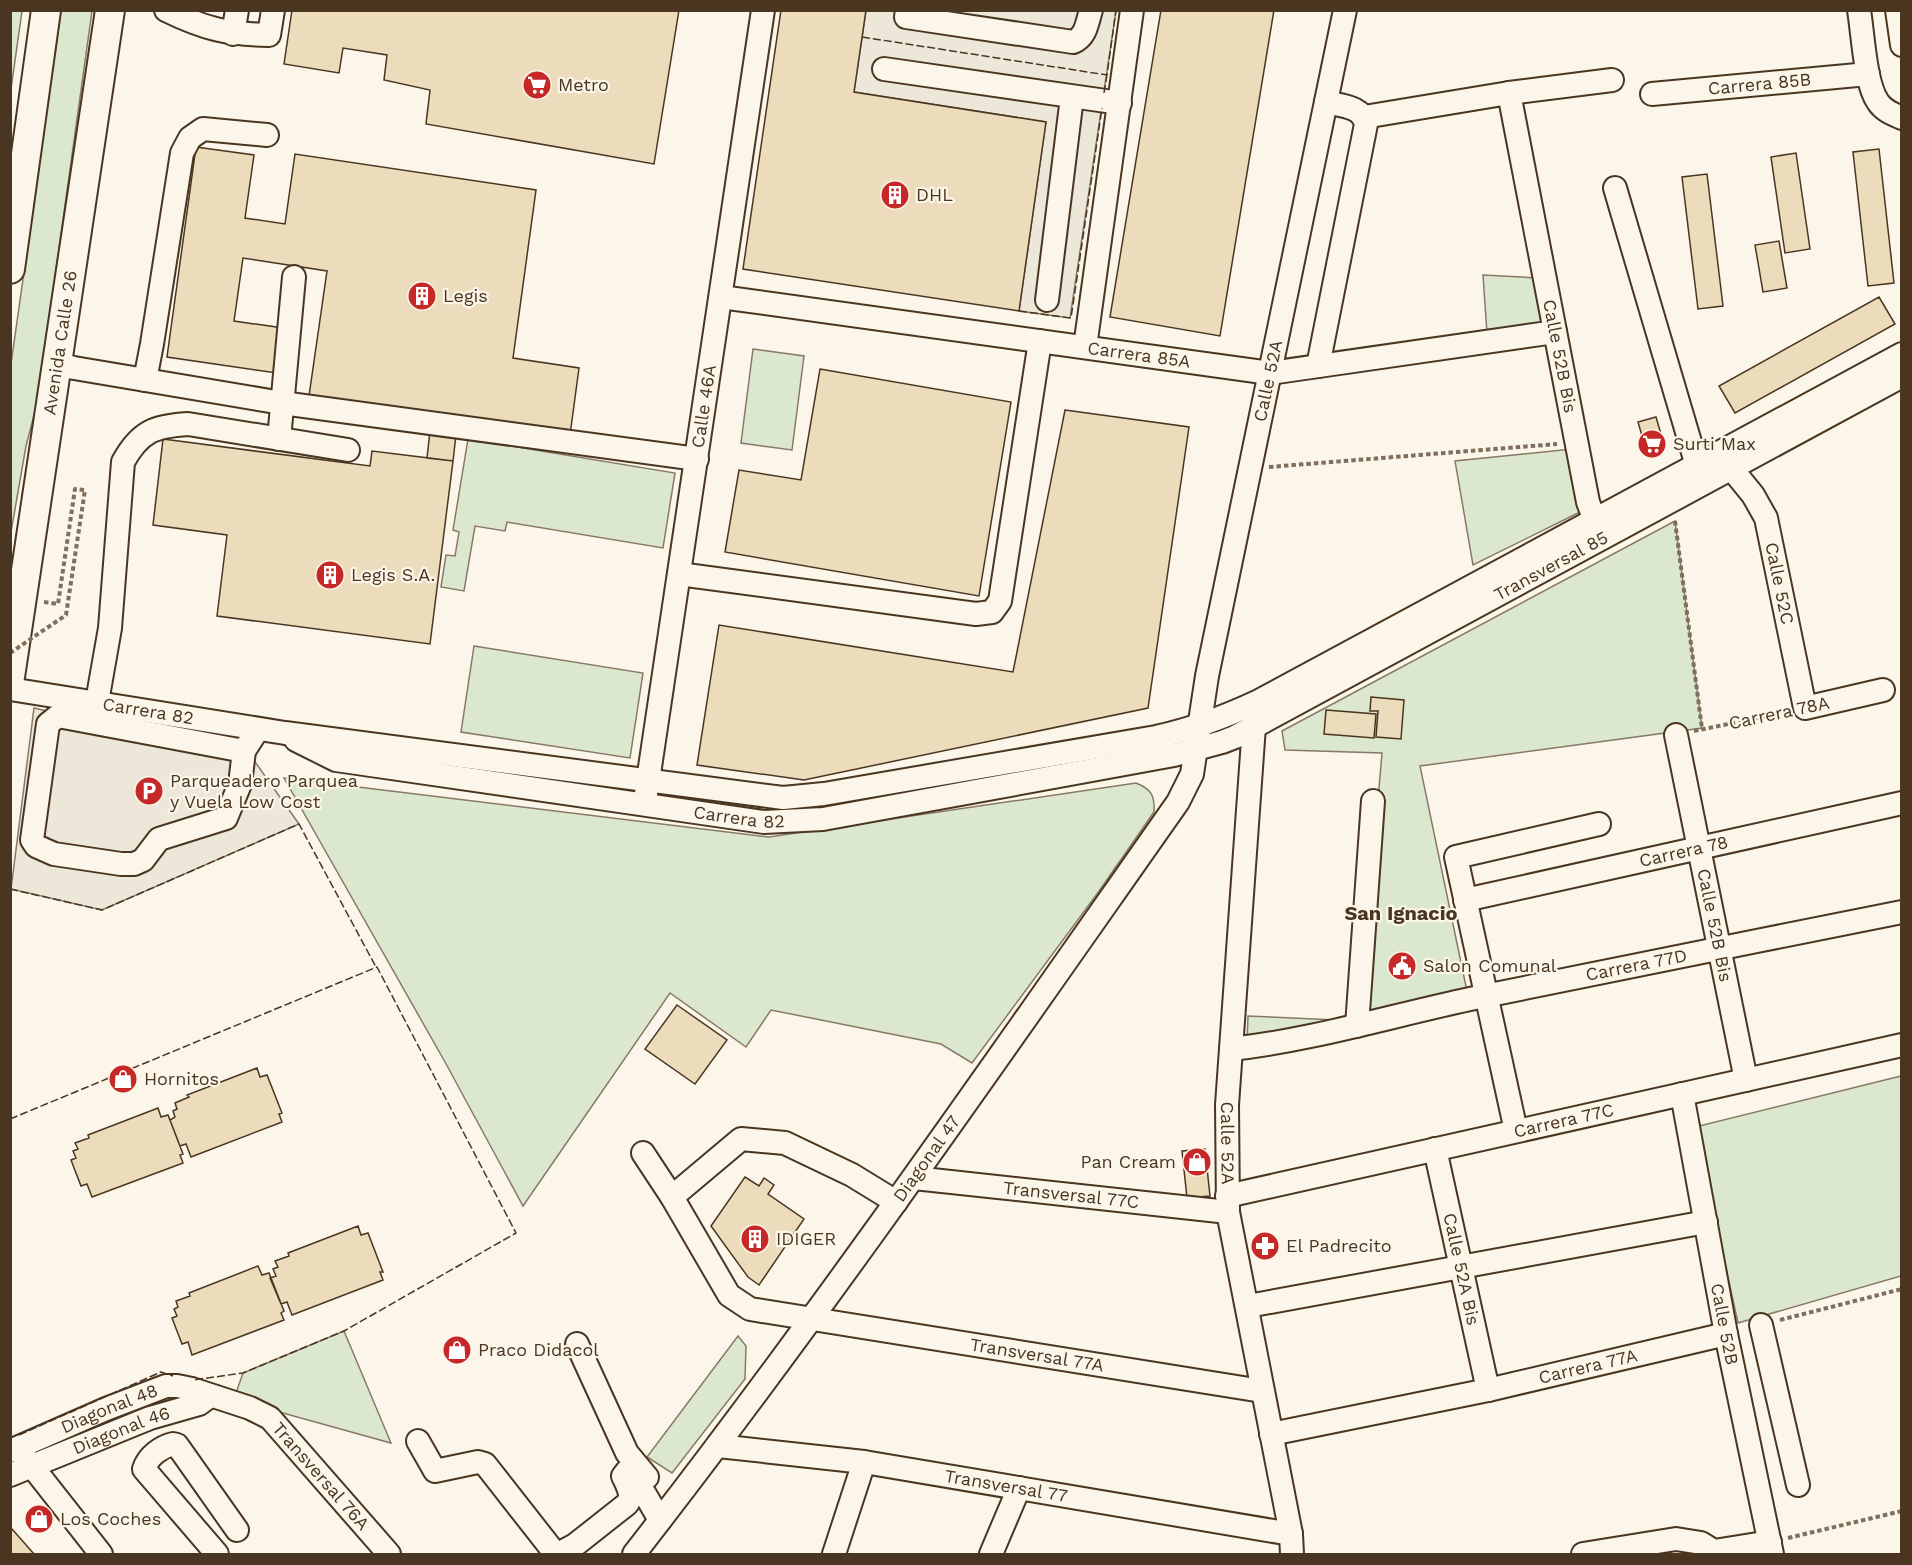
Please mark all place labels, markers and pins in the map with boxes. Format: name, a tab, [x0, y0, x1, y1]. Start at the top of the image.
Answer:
supermarket icon: Metro	[521, 69, 553, 101]
place label: Metro	[558, 74, 609, 95]
building icon: DHL	[879, 179, 911, 211]
place label: DHL	[916, 184, 953, 205]
building icon: Legis	[406, 280, 438, 312]
place label: Legis	[443, 285, 488, 306]
supermarket icon: Surti Max	[1636, 428, 1668, 460]
place label: Surti Max	[1673, 433, 1756, 454]
building icon: Legis S.A.	[314, 559, 346, 591]
place label: Legis S.A.	[351, 564, 435, 585]
place label: Parqueadero Parquea y Vuela Low Cost	[170, 770, 358, 812]
parking icon: Parqueadero Parquea y Vuela Low Cost	[133, 775, 165, 807]
public building icon: Salon Comunal	[1386, 950, 1418, 982]
place label: Salon Comunal	[1423, 955, 1557, 976]
shop icon: Hornitos	[107, 1063, 139, 1095]
place label: Hornitos	[144, 1068, 219, 1089]
shop icon: Pan Cream	[1181, 1146, 1213, 1178]
place label: Pan Cream	[1080, 1151, 1176, 1172]
building icon: IDIGER	[739, 1223, 771, 1255]
place label: IDIGER	[776, 1228, 836, 1249]
pharmacy icon: El Padrecito	[1249, 1230, 1281, 1262]
place label: El Padrecito	[1286, 1235, 1392, 1256]
shop icon: Praco Didacol	[441, 1334, 473, 1366]
place label: Praco Didacol	[478, 1339, 599, 1360]
shop icon: Los Coches	[23, 1503, 55, 1535]
place label: Los Coches	[60, 1508, 161, 1529]

